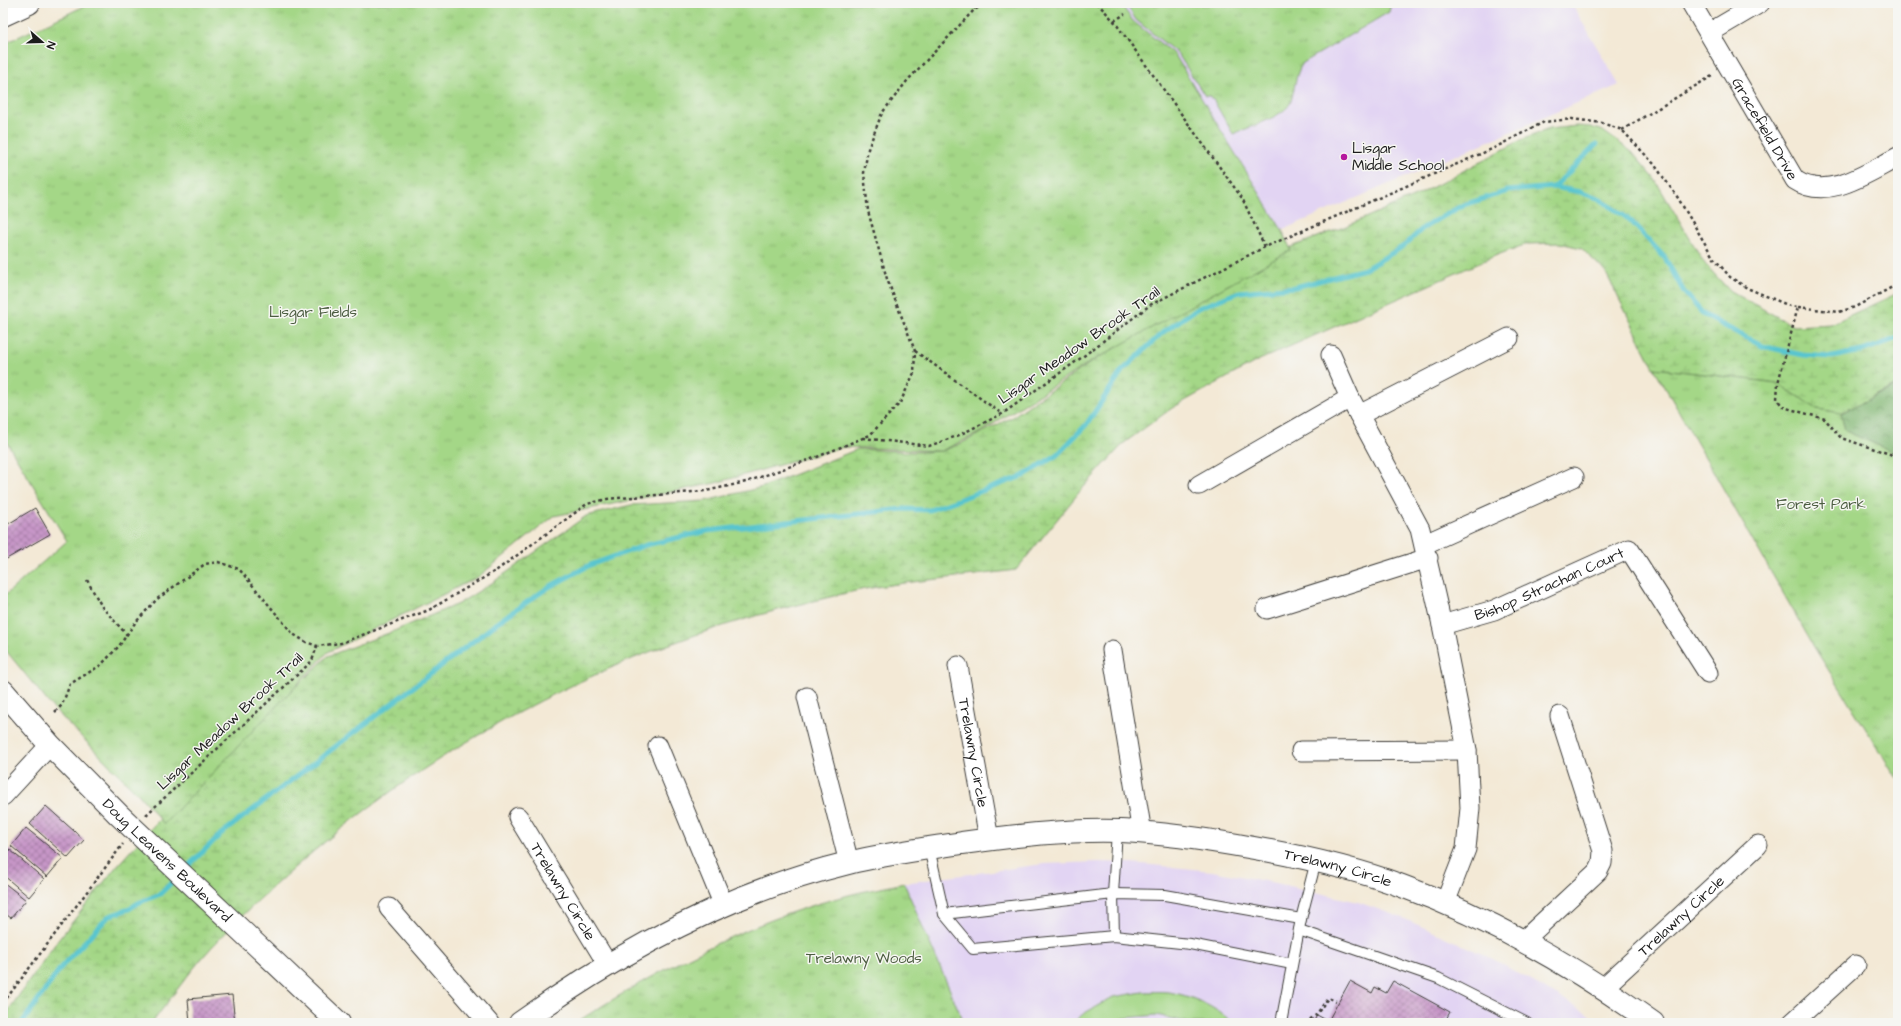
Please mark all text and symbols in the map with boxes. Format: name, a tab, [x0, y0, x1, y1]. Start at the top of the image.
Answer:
north arrow	[22, 22, 62, 62]
text: N	[43, 39, 59, 51]
street label: Gracefield Drive	[1726, 74, 1803, 184]
place label: Lisgar Middle School	[1352, 138, 1444, 176]
marker: Lisgar Middle School	[1339, 152, 1349, 162]
street label: Lisgar Meadow Brook Trail	[994, 281, 1165, 410]
park label: Lisgar Fields	[269, 302, 358, 324]
park label: Forest Park	[1776, 494, 1866, 515]
street label: Bishop Strachan Court	[1472, 543, 1628, 626]
street label: Lisgar Meadow Brook Trail	[153, 648, 309, 796]
street label: Trelawny Circle	[953, 696, 993, 809]
street label: Doug Leavens Boulevard	[97, 794, 236, 927]
street label: Trelawny Circle	[525, 839, 601, 944]
street label: Trelawny Circle	[1282, 844, 1395, 893]
street label: Trelawny Circle	[1634, 871, 1729, 961]
park label: Trelawny Woods	[806, 948, 922, 970]

